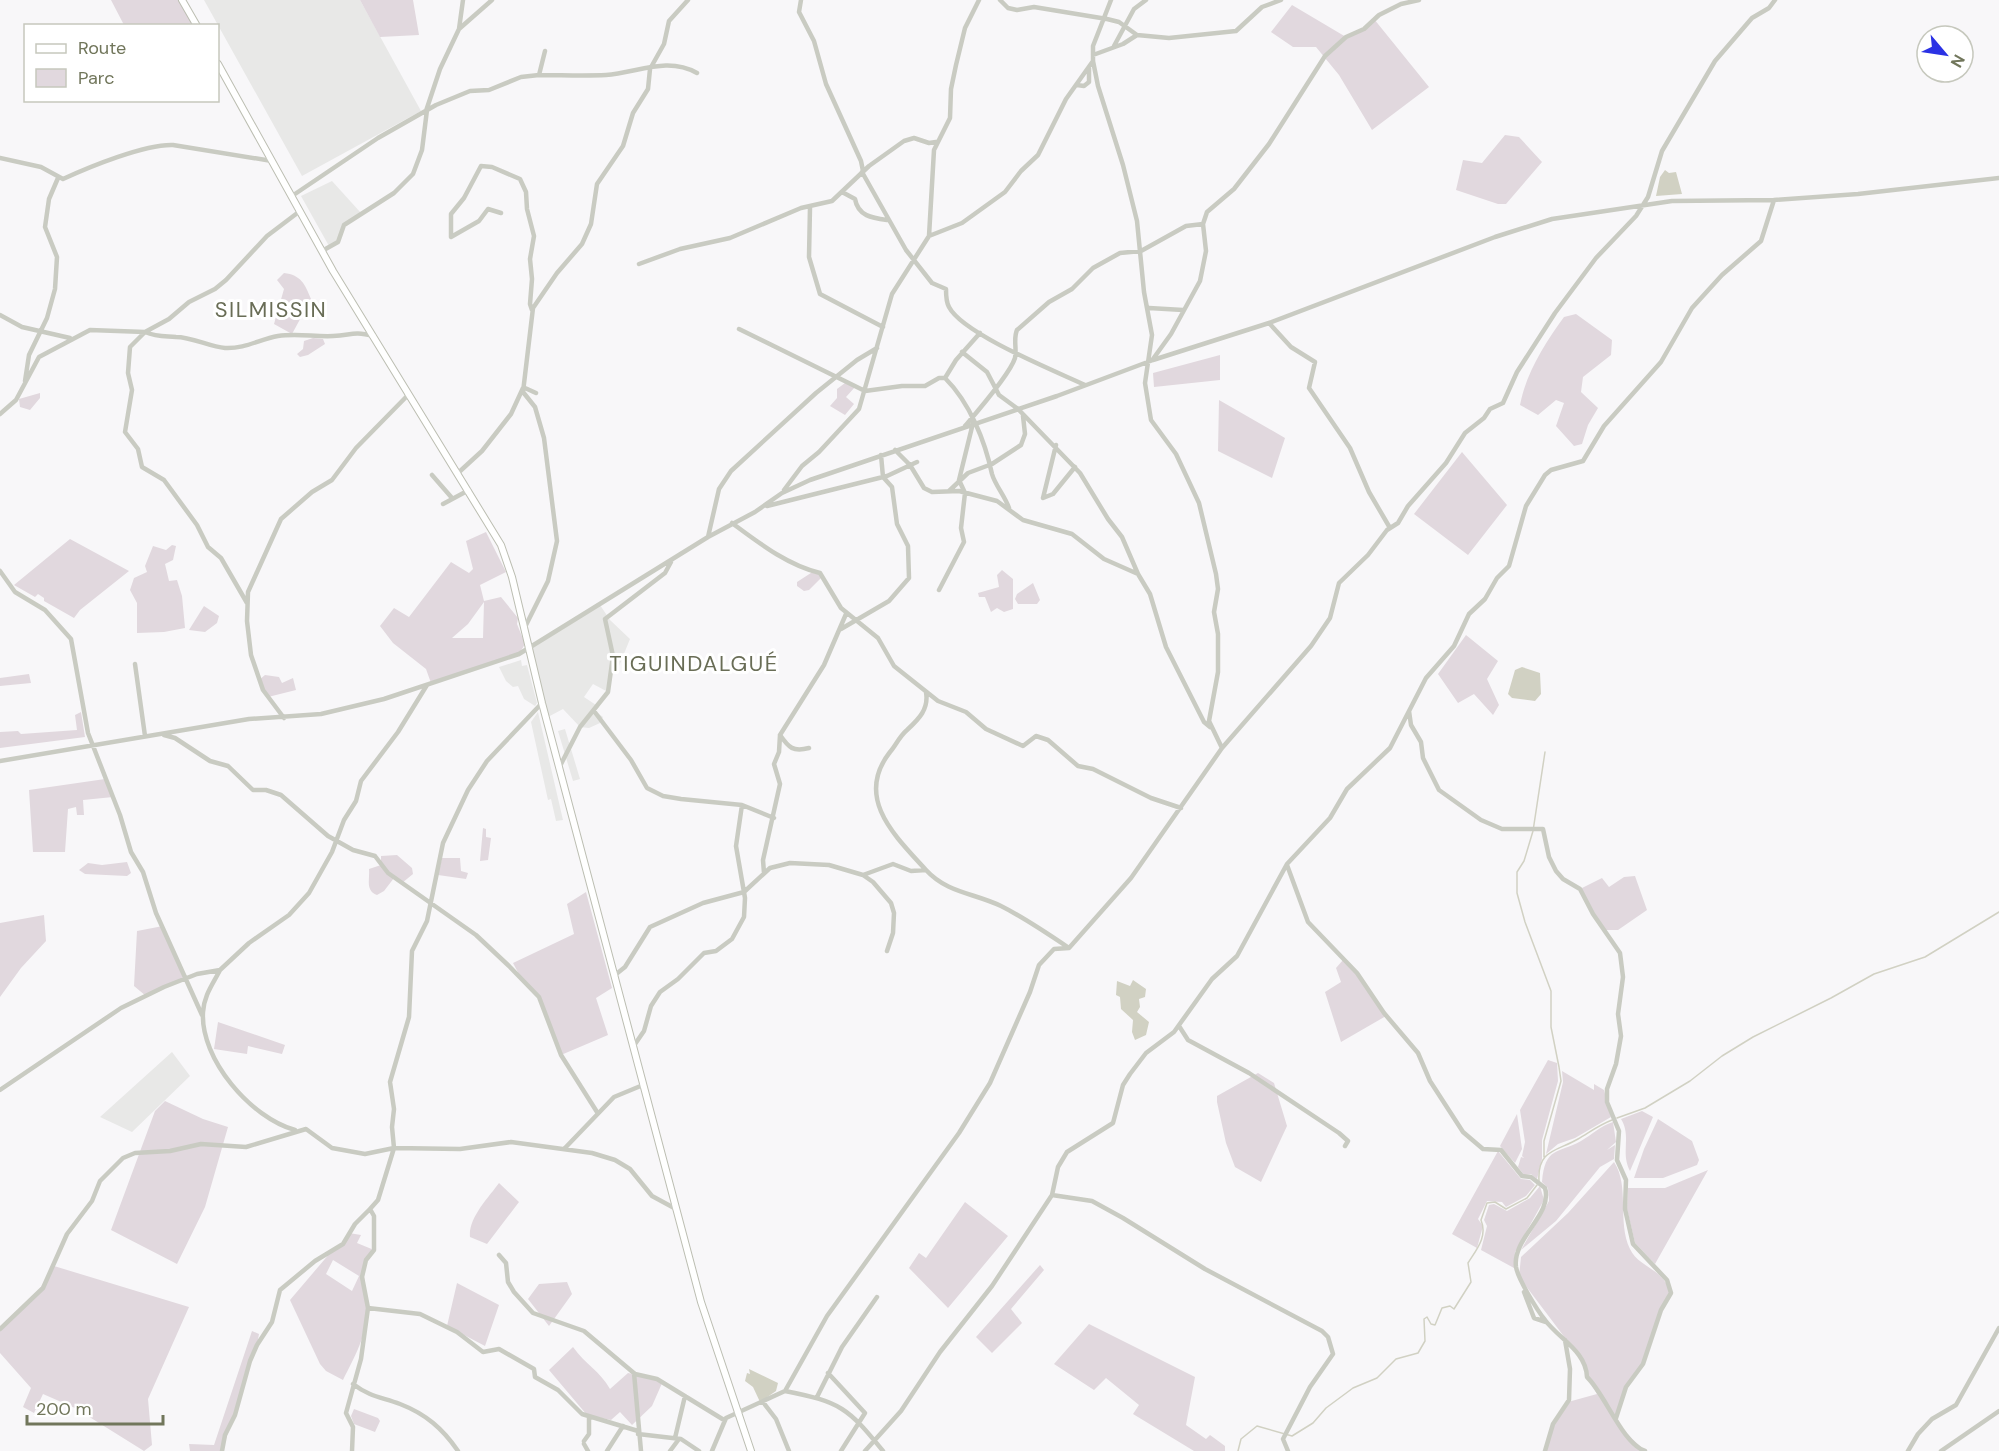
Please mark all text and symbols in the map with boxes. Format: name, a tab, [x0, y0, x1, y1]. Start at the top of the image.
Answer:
legend	[24, 24, 219, 102]
north arrow	[1915, 24, 1975, 84]
text: Route	[78, 36, 126, 60]
text: N	[1946, 51, 1970, 71]
text: Parc	[78, 66, 114, 90]
district label: SILMISSIN	[215, 295, 327, 324]
district label: TIGUINDALGUÉ	[609, 649, 779, 678]
scale bar	[27, 1388, 164, 1426]
text: 200 m	[36, 1397, 92, 1421]

